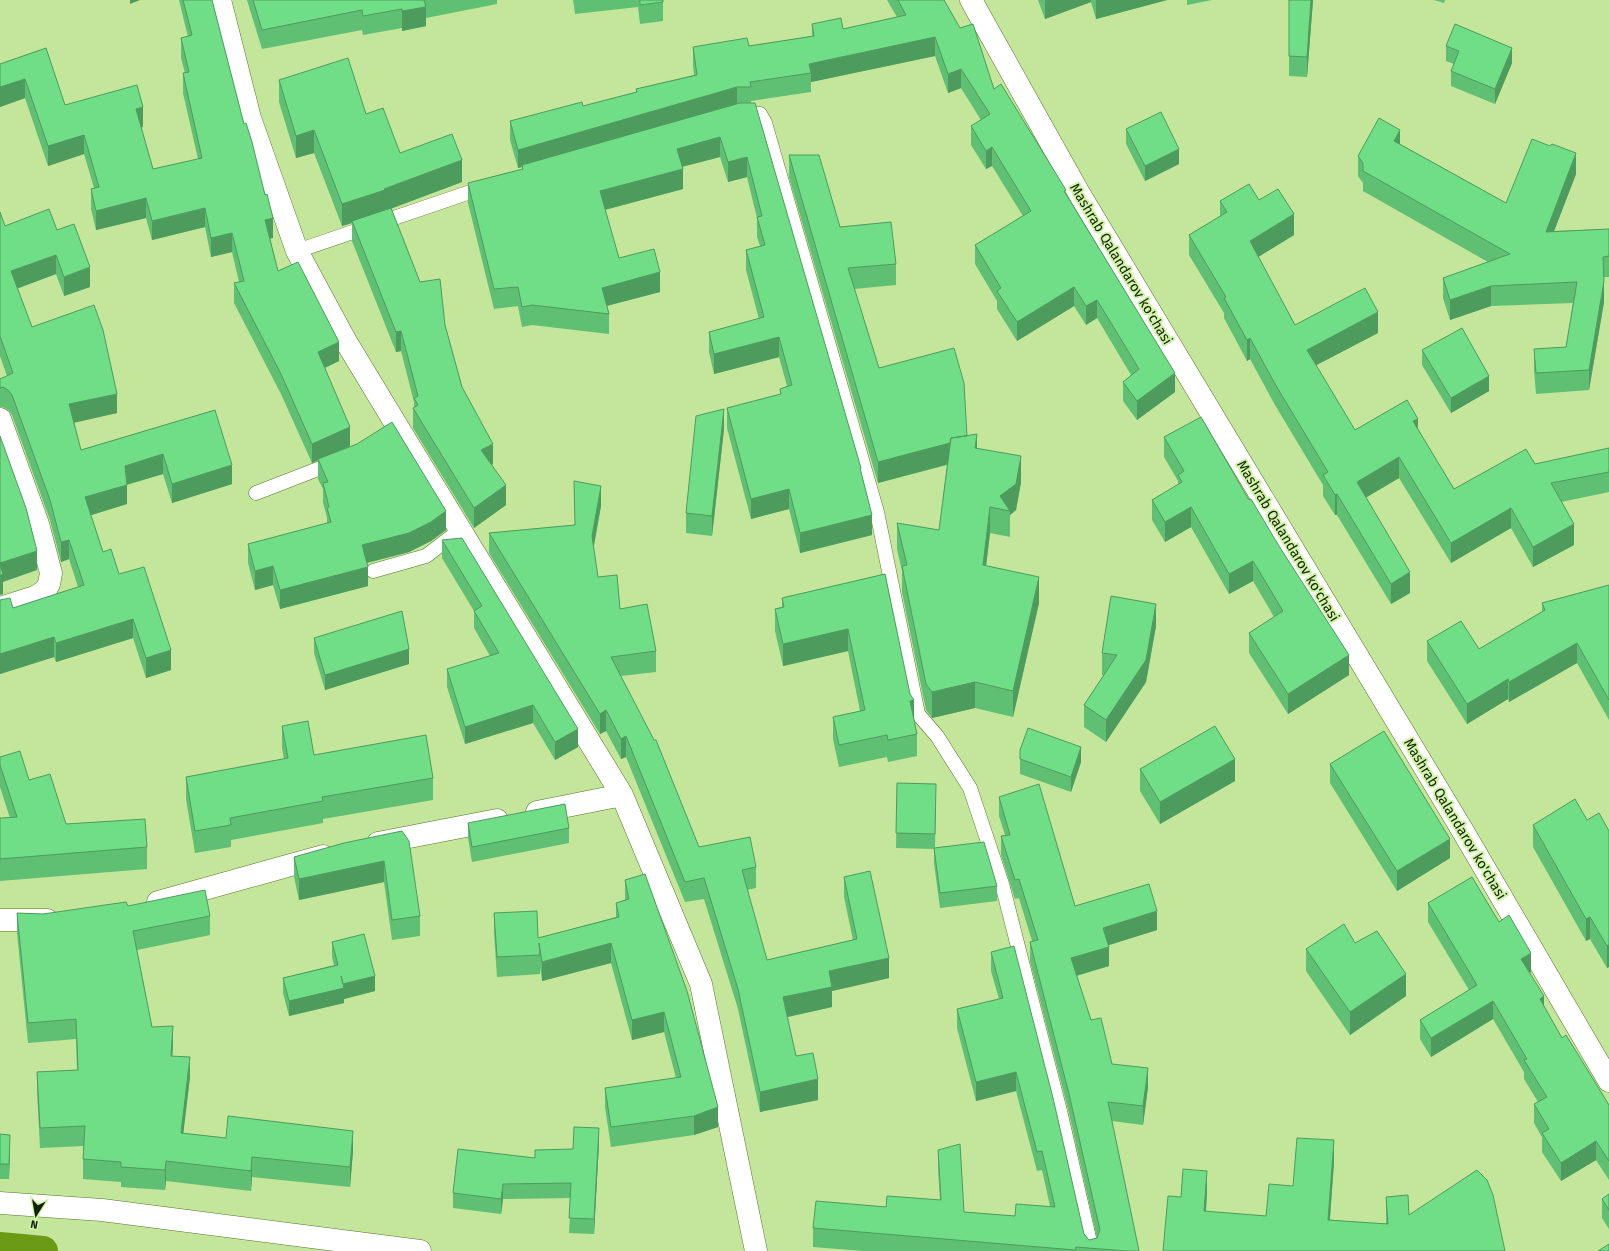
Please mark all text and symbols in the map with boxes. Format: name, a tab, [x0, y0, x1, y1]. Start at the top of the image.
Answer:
street label: Mashrab Qalandarov ko'chasi	[1066, 180, 1176, 348]
street label: Mashrab Qalandarov ko'chasi	[1233, 457, 1343, 625]
street label: Mashrab Qalandarov ko'chasi	[1400, 735, 1510, 903]
north arrow	[16, 1195, 56, 1235]
text: N	[29, 1217, 39, 1231]

